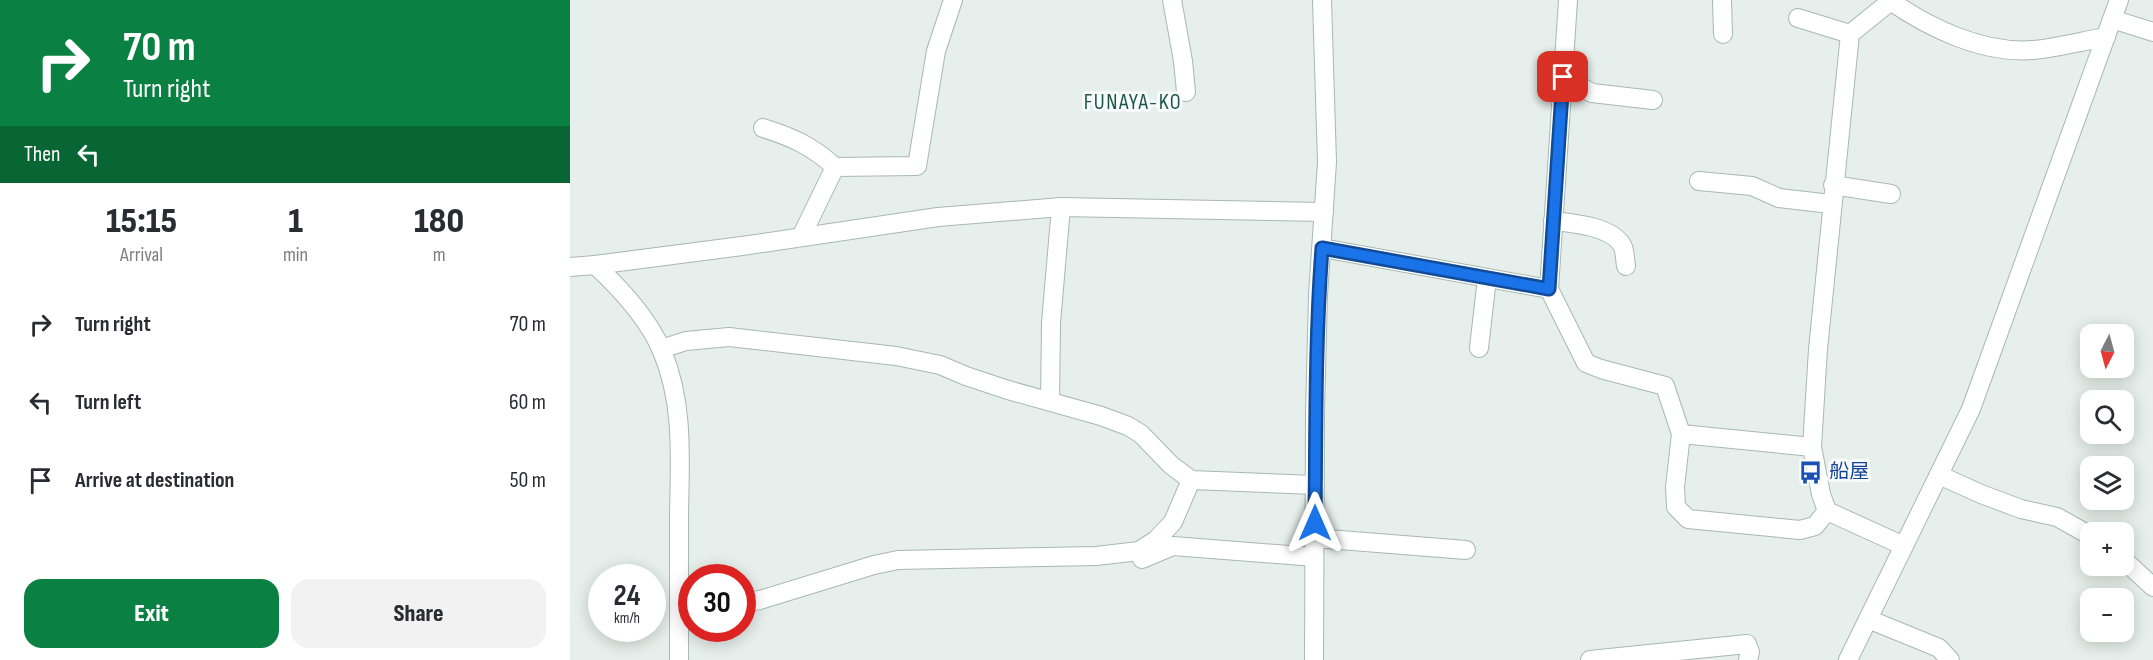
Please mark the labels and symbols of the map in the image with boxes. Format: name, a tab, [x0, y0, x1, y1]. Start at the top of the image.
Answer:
pin	[1537, 51, 1588, 102]
district label: FUNAYA-KO	[1084, 89, 1182, 116]
north arrow	[2080, 324, 2134, 378]
bus stop icon: 船屋	[1798, 459, 1824, 485]
place label: 船屋	[1829, 460, 1869, 484]
position arrow	[1283, 491, 1347, 555]
speed limit sign: 30	[678, 564, 756, 642]

